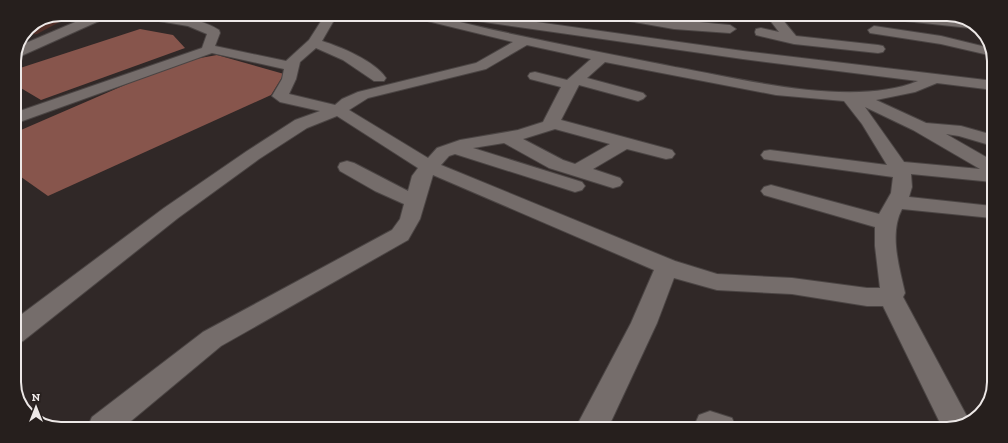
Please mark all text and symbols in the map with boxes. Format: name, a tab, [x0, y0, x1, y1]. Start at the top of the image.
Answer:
north arrow	[16, 387, 56, 427]
text: N	[32, 391, 41, 404]

